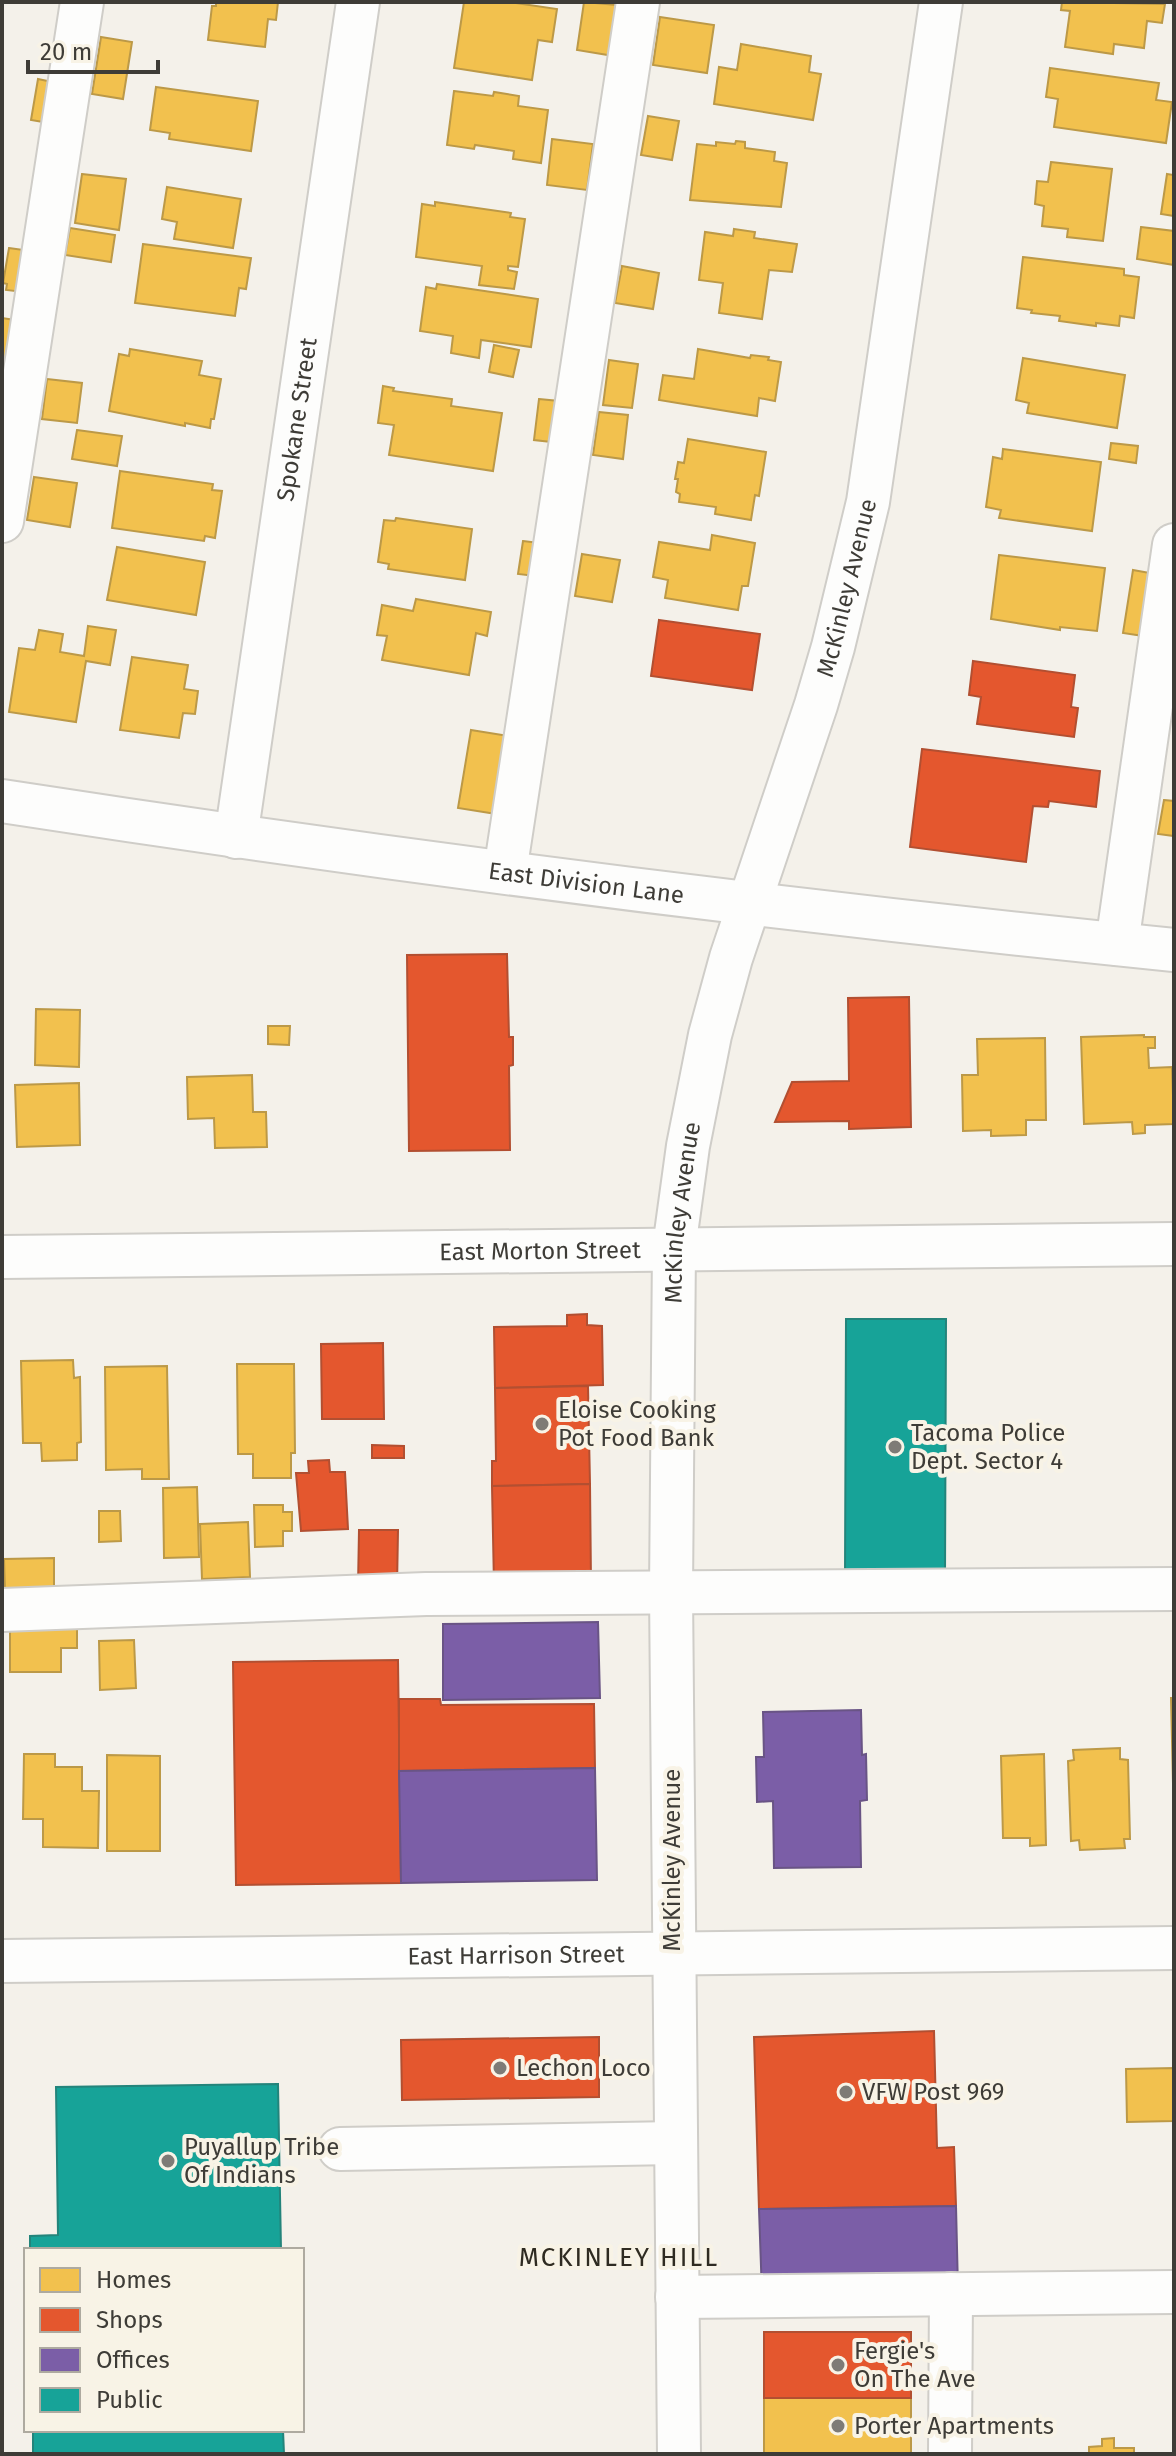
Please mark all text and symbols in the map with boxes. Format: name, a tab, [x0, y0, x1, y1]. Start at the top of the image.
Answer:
scale bar	[28, 24, 158, 74]
text: 20 m	[40, 38, 92, 66]
street label: Spokane Street	[271, 335, 323, 503]
street label: McKinley Avenue	[811, 496, 882, 681]
street label: East Division Lane	[487, 857, 686, 909]
street label: McKinley Avenue	[660, 1119, 706, 1304]
street label: East Morton Street	[439, 1236, 641, 1266]
place label: Eloise Cooking Pot Food Bank	[558, 1396, 716, 1452]
marker: Eloise Cooking Pot Food Bank	[533, 1415, 551, 1433]
place label: Tacoma Police Dept. Sector 4	[911, 1419, 1065, 1475]
marker: Tacoma Police Dept. Sector 4	[886, 1438, 904, 1456]
street label: McKinley Avenue	[658, 1769, 686, 1951]
street label: East Harrison Street	[407, 1940, 625, 1971]
place label: Lechon Loco	[516, 2054, 651, 2082]
marker: Lechon Loco	[491, 2059, 509, 2077]
place label: VFW Post 969	[862, 2078, 1004, 2106]
marker: VFW Post 969	[837, 2083, 855, 2101]
place label: Puyallup Tribe Of Indians	[184, 2133, 339, 2189]
marker: Puyallup Tribe Of Indians	[159, 2152, 177, 2170]
district label: MCKINLEY HILL	[519, 2242, 719, 2273]
legend	[24, 2248, 304, 2432]
text: Homes	[96, 2266, 171, 2294]
text: Shops	[96, 2306, 163, 2334]
place label: Fergie's On The Ave	[854, 2337, 976, 2393]
text: Offices	[96, 2346, 170, 2374]
marker: Fergie's On The Ave	[829, 2356, 847, 2374]
text: Public	[96, 2386, 163, 2414]
place label: Porter Apartments	[854, 2412, 1054, 2440]
marker: Porter Apartments	[829, 2417, 847, 2435]

